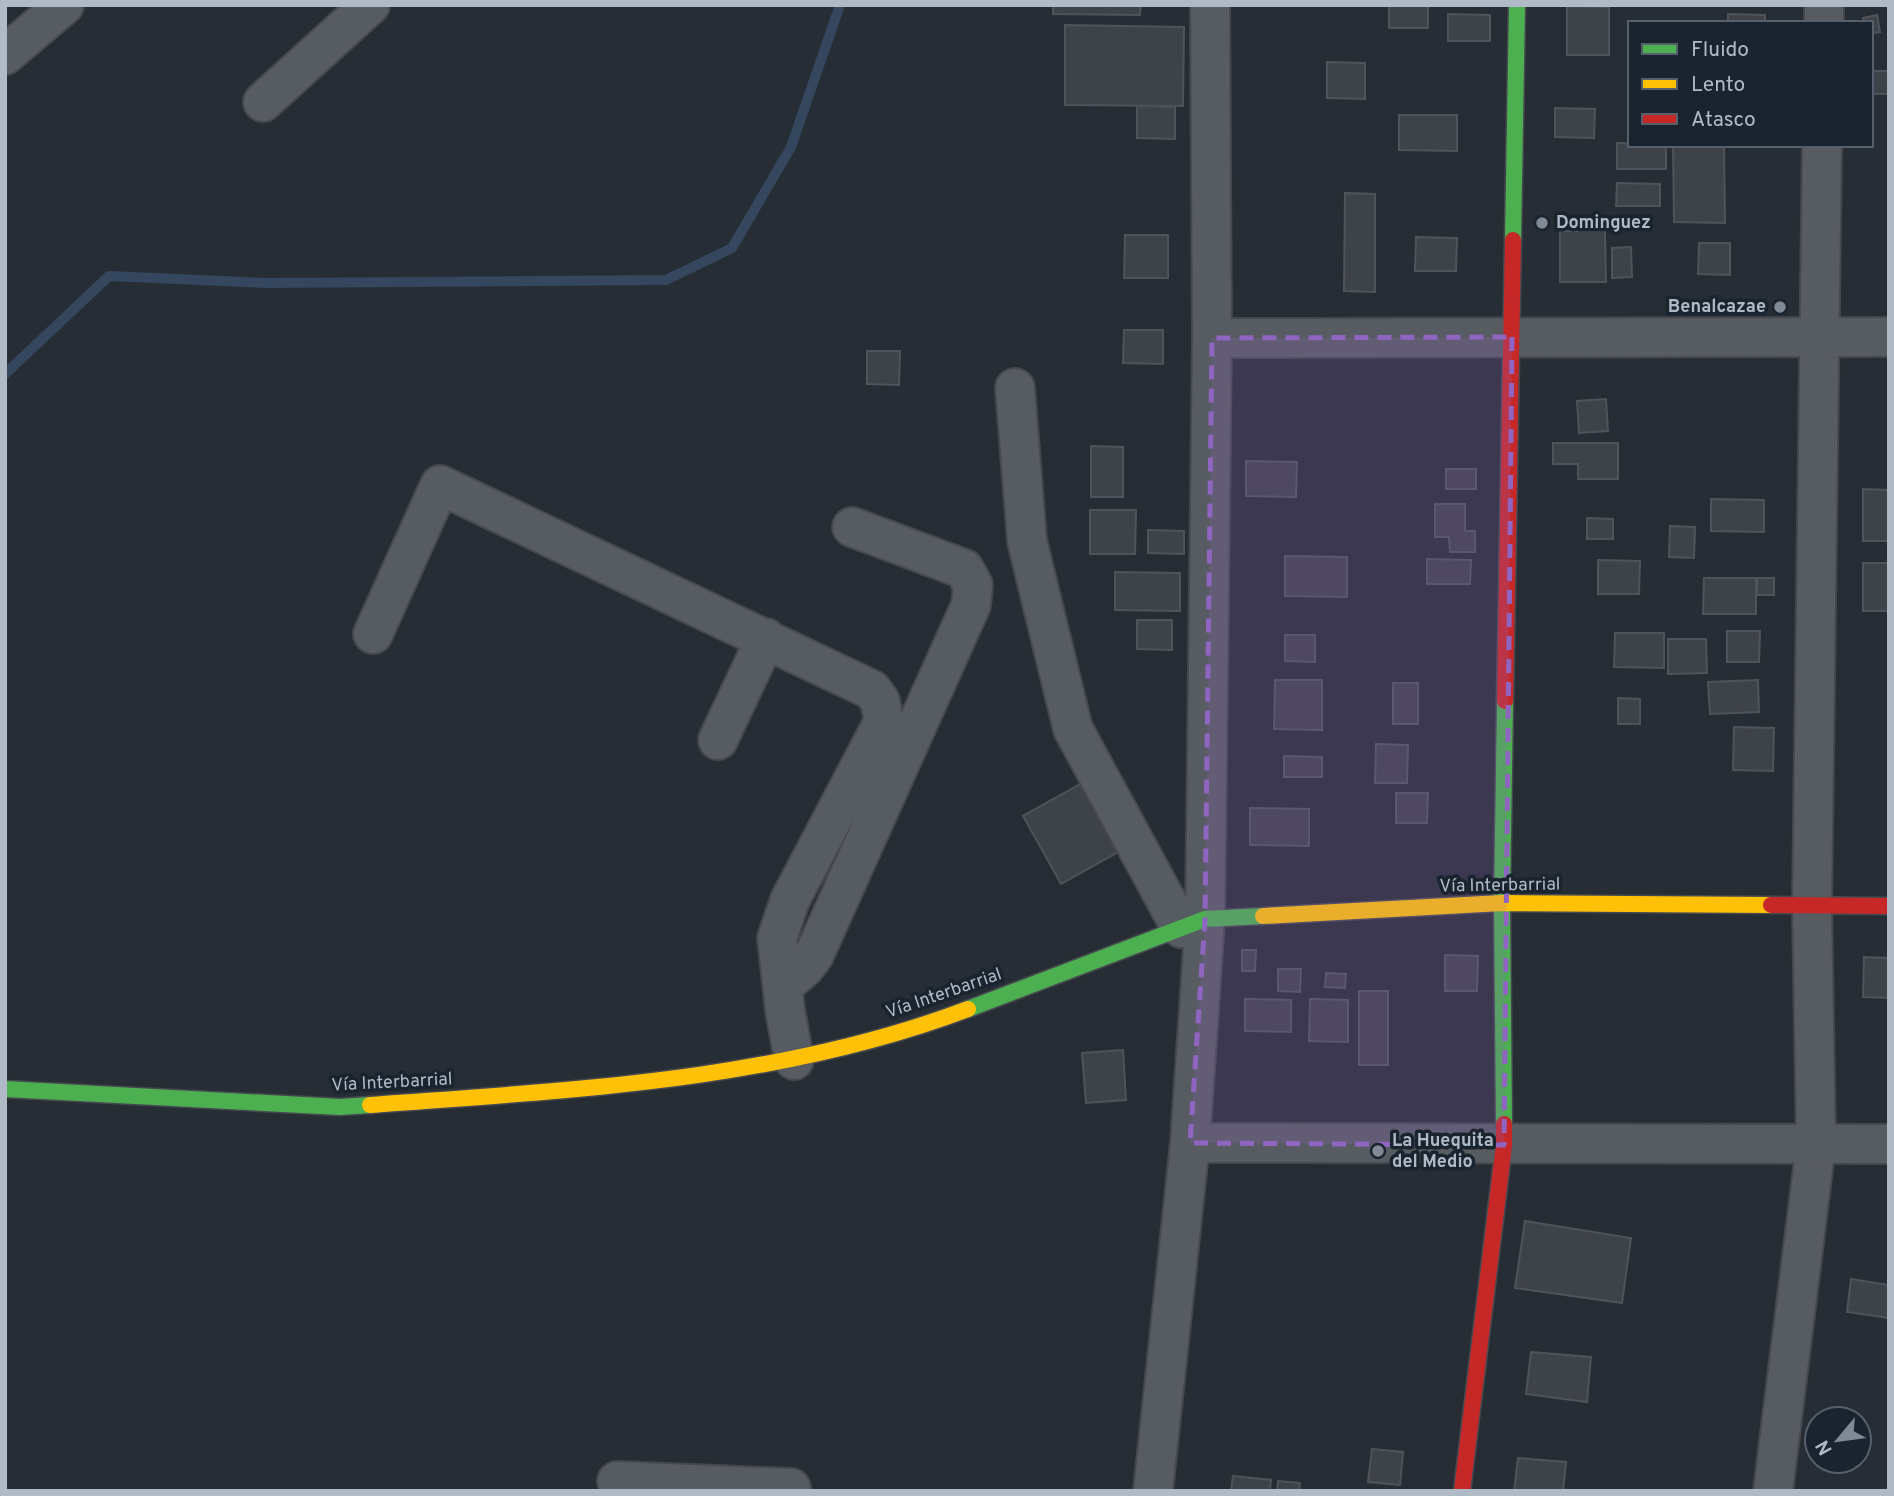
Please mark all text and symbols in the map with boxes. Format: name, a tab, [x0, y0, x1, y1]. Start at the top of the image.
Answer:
legend	[1628, 21, 1873, 147]
text: Fluido	[1691, 37, 1749, 64]
text: Lento	[1691, 72, 1745, 99]
text: Atasco	[1691, 107, 1756, 134]
place label: Dominguez	[1556, 212, 1651, 235]
marker: Dominguez	[1534, 215, 1550, 231]
place label: Benalcazae	[1668, 296, 1766, 319]
marker: Benalcazae	[1772, 299, 1788, 315]
street label: Vía Interbarrial	[1439, 873, 1561, 899]
street label: Vía Interbarrial	[883, 963, 1005, 1025]
street label: Vía Interbarrial	[331, 1068, 453, 1098]
place label: La Huequita del Medio	[1392, 1130, 1494, 1174]
marker: La Huequita del Medio	[1370, 1143, 1386, 1159]
north arrow	[1803, 1405, 1873, 1475]
text: N	[1811, 1435, 1839, 1459]

